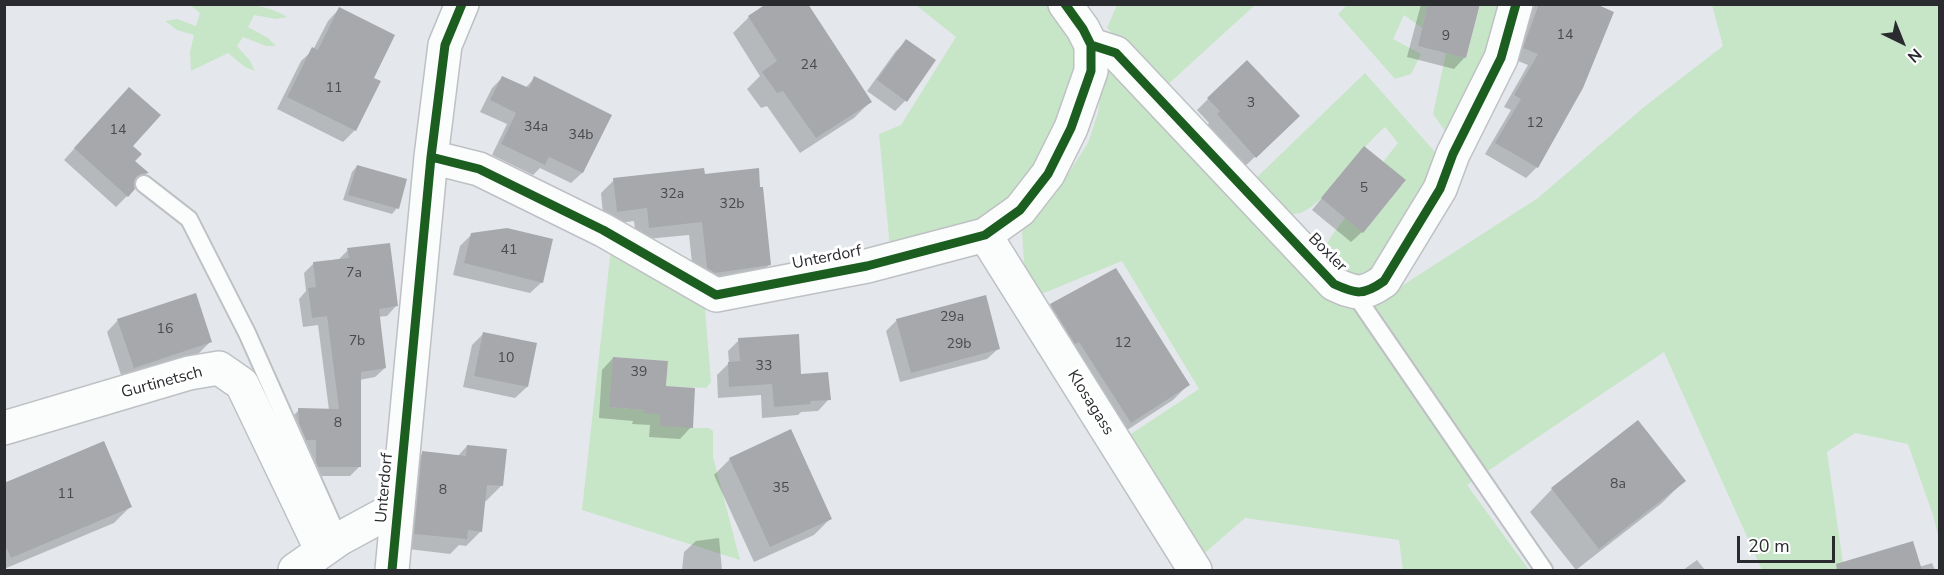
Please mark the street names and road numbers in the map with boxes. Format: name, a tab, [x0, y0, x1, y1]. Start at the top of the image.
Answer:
street label: Boxler	[1304, 230, 1350, 276]
street label: Unterdorf	[791, 242, 863, 274]
street label: Gurtinetsch	[119, 363, 205, 403]
street label: Klosagass	[1063, 367, 1117, 439]
street label: Unterdorf	[372, 452, 398, 524]

